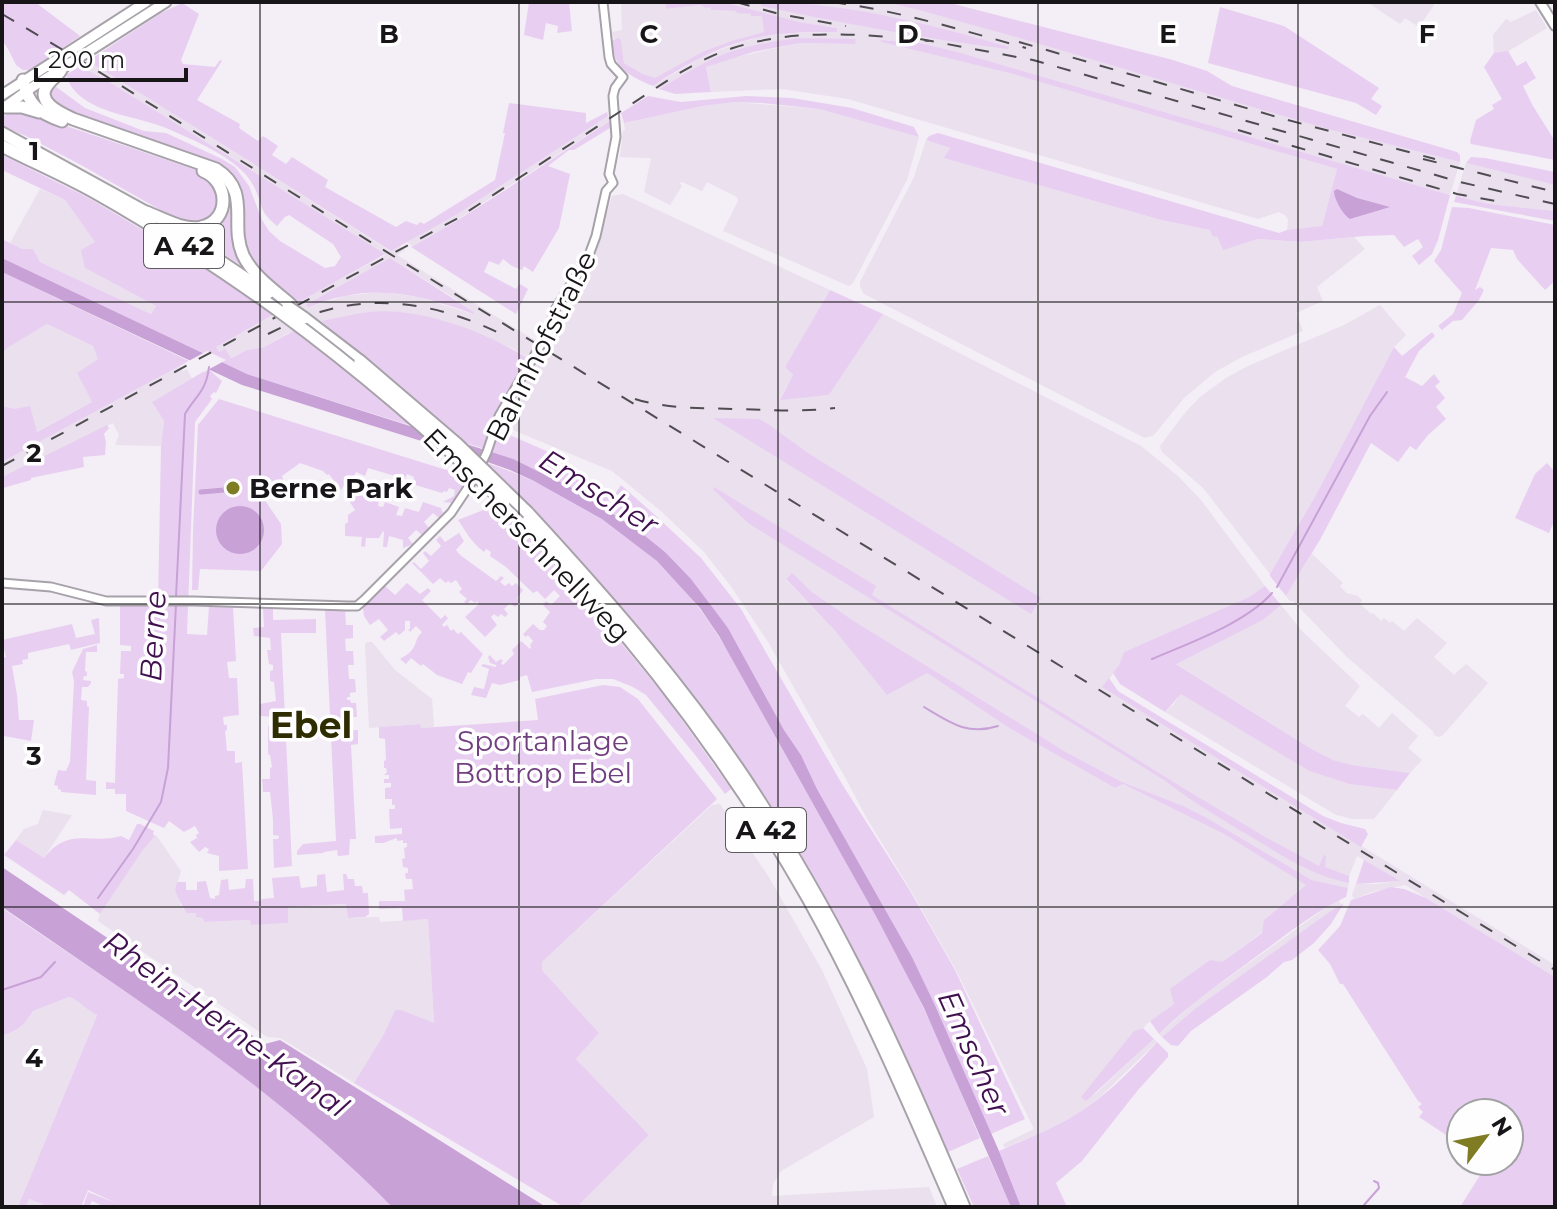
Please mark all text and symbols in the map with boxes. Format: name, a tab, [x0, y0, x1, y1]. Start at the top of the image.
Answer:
text: B	[379, 18, 399, 50]
text: C	[640, 18, 659, 50]
text: D	[897, 18, 919, 50]
text: E	[1159, 18, 1177, 50]
text: F	[1419, 18, 1435, 50]
scale bar	[36, 32, 186, 82]
text: 200 m	[48, 45, 125, 74]
text: 1	[29, 135, 39, 167]
road number: A 42	[144, 224, 224, 268]
street label: Bahnhofstraße	[478, 245, 604, 447]
street label: Emscherschnellweg	[416, 421, 638, 649]
text: 2	[26, 437, 42, 469]
water label: Emscher	[533, 441, 666, 544]
place label: Berne Park	[249, 471, 413, 505]
marker: Berne Park	[224, 479, 242, 497]
water label: Berne	[132, 590, 174, 682]
district label: Ebel	[270, 703, 352, 747]
park label: Sportanlage Bottrop Ebel	[454, 724, 632, 790]
text: 3	[25, 740, 42, 772]
road number: A 42	[726, 808, 806, 852]
water label: Rhein-Herne-Kanal	[96, 923, 356, 1125]
water label: Emscher	[930, 984, 1018, 1122]
text: 4	[25, 1042, 43, 1074]
north arrow	[1445, 1097, 1525, 1177]
text: N	[1485, 1112, 1518, 1141]

